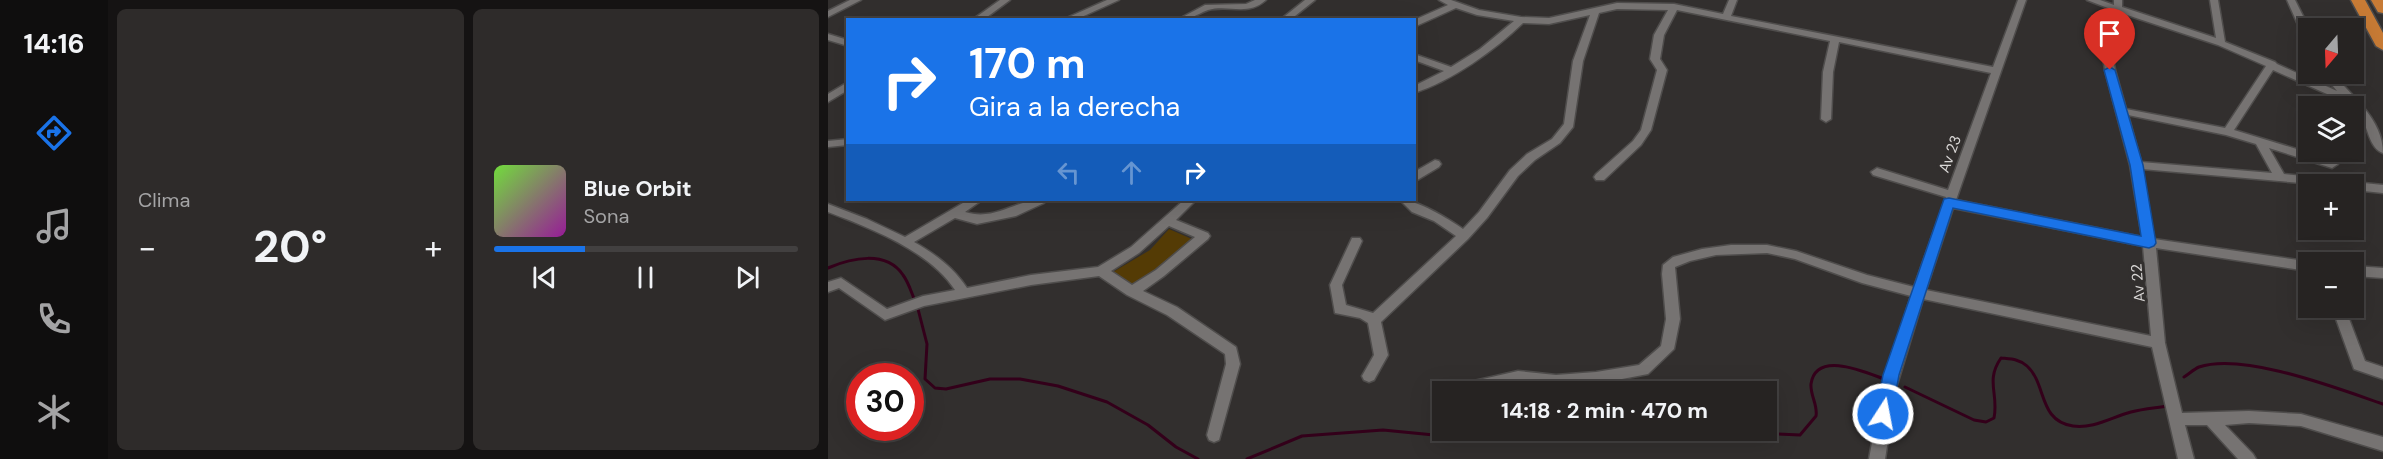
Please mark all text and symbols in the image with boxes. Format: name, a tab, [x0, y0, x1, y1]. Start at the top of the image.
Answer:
pin	[2084, 8, 2135, 70]
icon: arrive	[2093, 17, 2126, 50]
north arrow	[2298, 18, 2364, 84]
map controls	[2298, 18, 2364, 318]
text: 14:16	[23, 26, 85, 61]
text: 170 m	[969, 36, 1086, 91]
icon: right	[870, 42, 948, 120]
text: Gira a la derecha	[969, 89, 1180, 124]
button: layers	[2298, 96, 2364, 162]
icon: directions	[33, 112, 75, 154]
street label: Av 23	[1934, 132, 1966, 176]
icon: left	[1052, 156, 1085, 189]
icon: ahead	[1115, 156, 1148, 189]
icon: right	[1178, 156, 1211, 189]
text: Blue Orbit	[584, 174, 692, 203]
button: +	[2298, 174, 2364, 240]
text: Clima	[138, 187, 190, 213]
text: Sona	[584, 203, 629, 229]
icon: music	[33, 205, 75, 247]
text: 20°	[253, 217, 327, 276]
text: −	[138, 226, 156, 269]
text: +	[424, 226, 442, 269]
button: −	[2298, 252, 2364, 318]
icon: previous	[528, 261, 561, 294]
icon: pause	[629, 261, 662, 294]
icon: next	[731, 261, 764, 294]
street label: Av 22	[2126, 263, 2150, 303]
icon: phone	[33, 298, 75, 340]
speed limit sign: 30	[846, 363, 924, 441]
position arrow	[1851, 382, 1915, 446]
icon: climate	[33, 391, 75, 433]
text: 14:18 · 2 min · 470 m	[1501, 396, 1708, 425]

